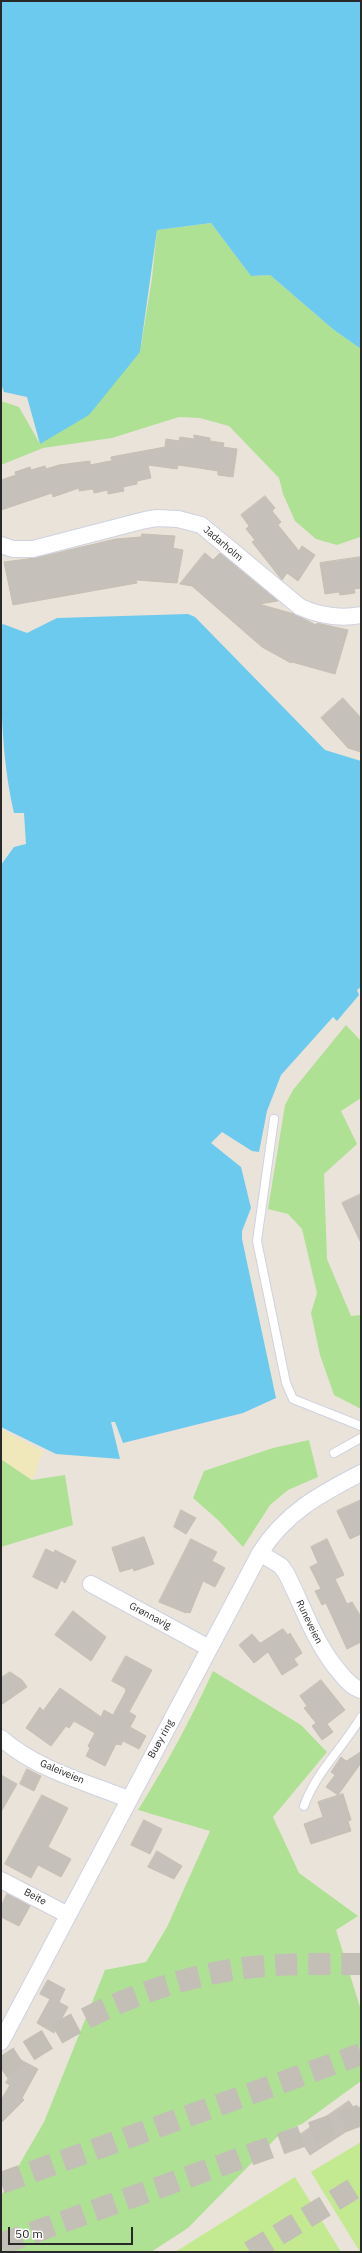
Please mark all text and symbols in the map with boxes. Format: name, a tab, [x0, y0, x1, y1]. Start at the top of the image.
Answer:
street label: Jadarholm	[201, 524, 245, 564]
street label: Runeveien	[293, 1598, 325, 1646]
street label: Grønnavig	[127, 1600, 173, 1632]
street label: Buøy ring	[145, 1718, 177, 1760]
street label: Galeiveien	[38, 1757, 86, 1787]
street label: Beite	[22, 1886, 48, 1908]
scale bar	[10, 2219, 135, 2245]
text: 50 m	[15, 2226, 43, 2241]

